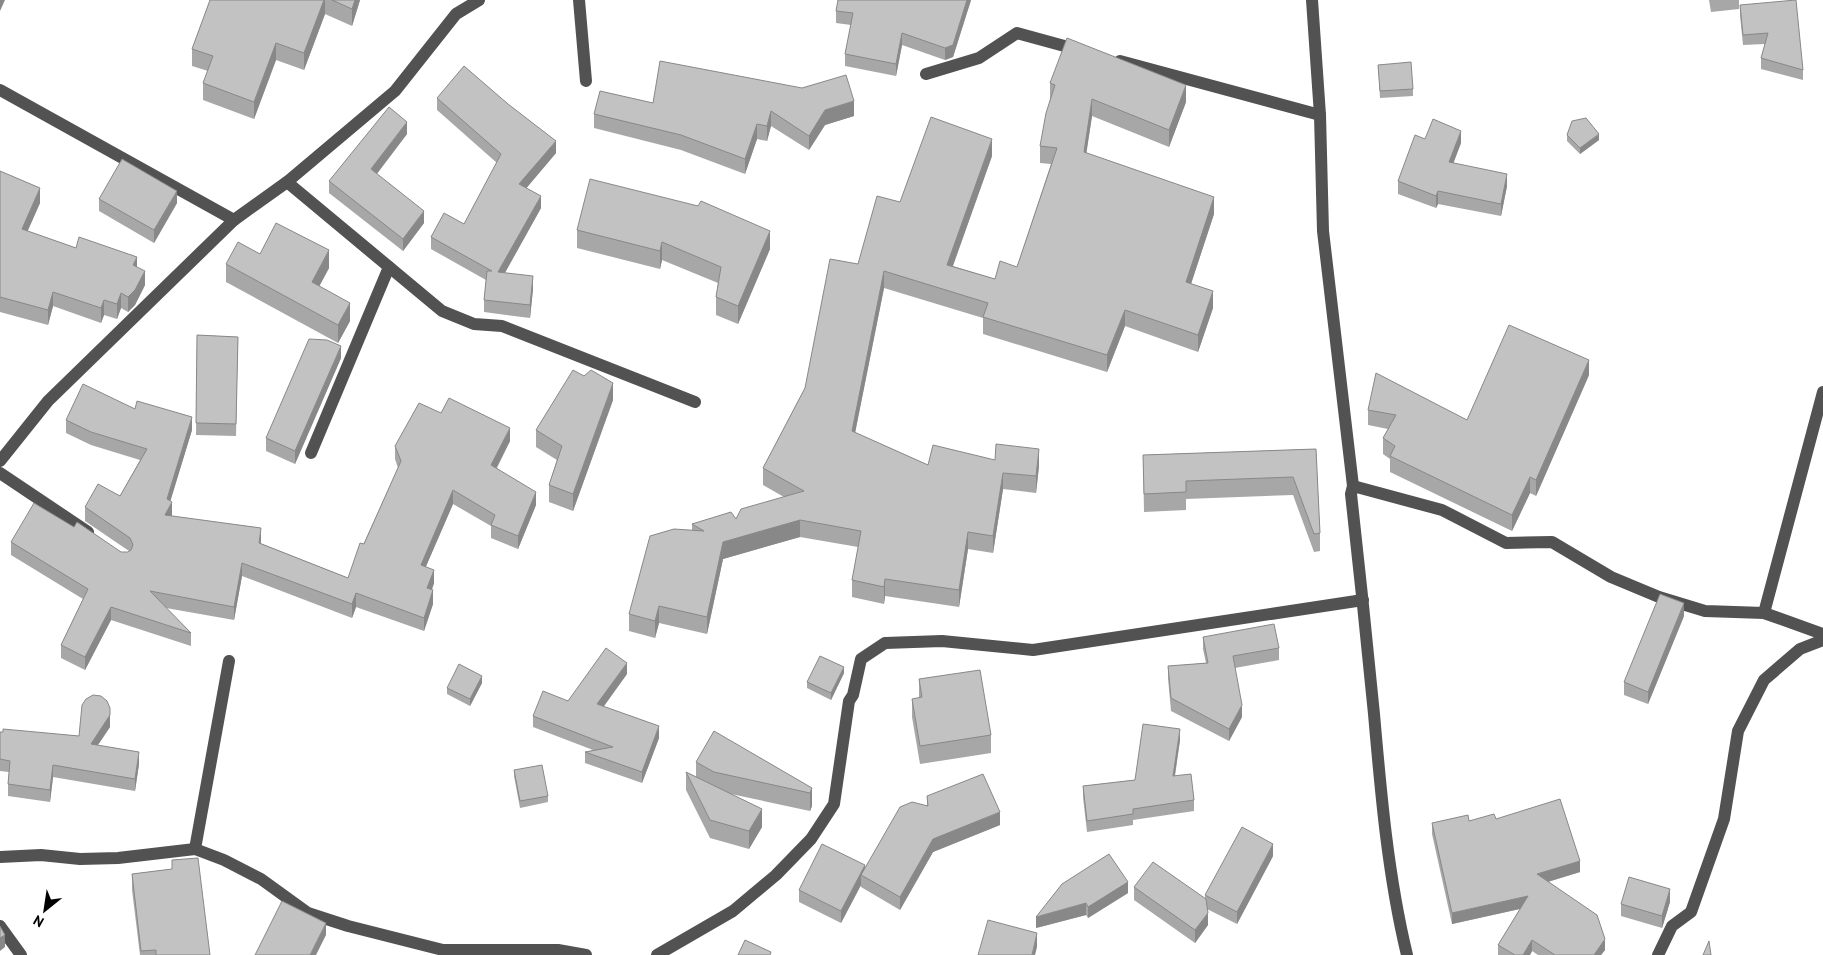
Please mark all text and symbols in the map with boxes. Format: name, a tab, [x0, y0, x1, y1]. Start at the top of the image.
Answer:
north arrow	[20, 885, 70, 935]
text: N	[30, 911, 47, 931]

